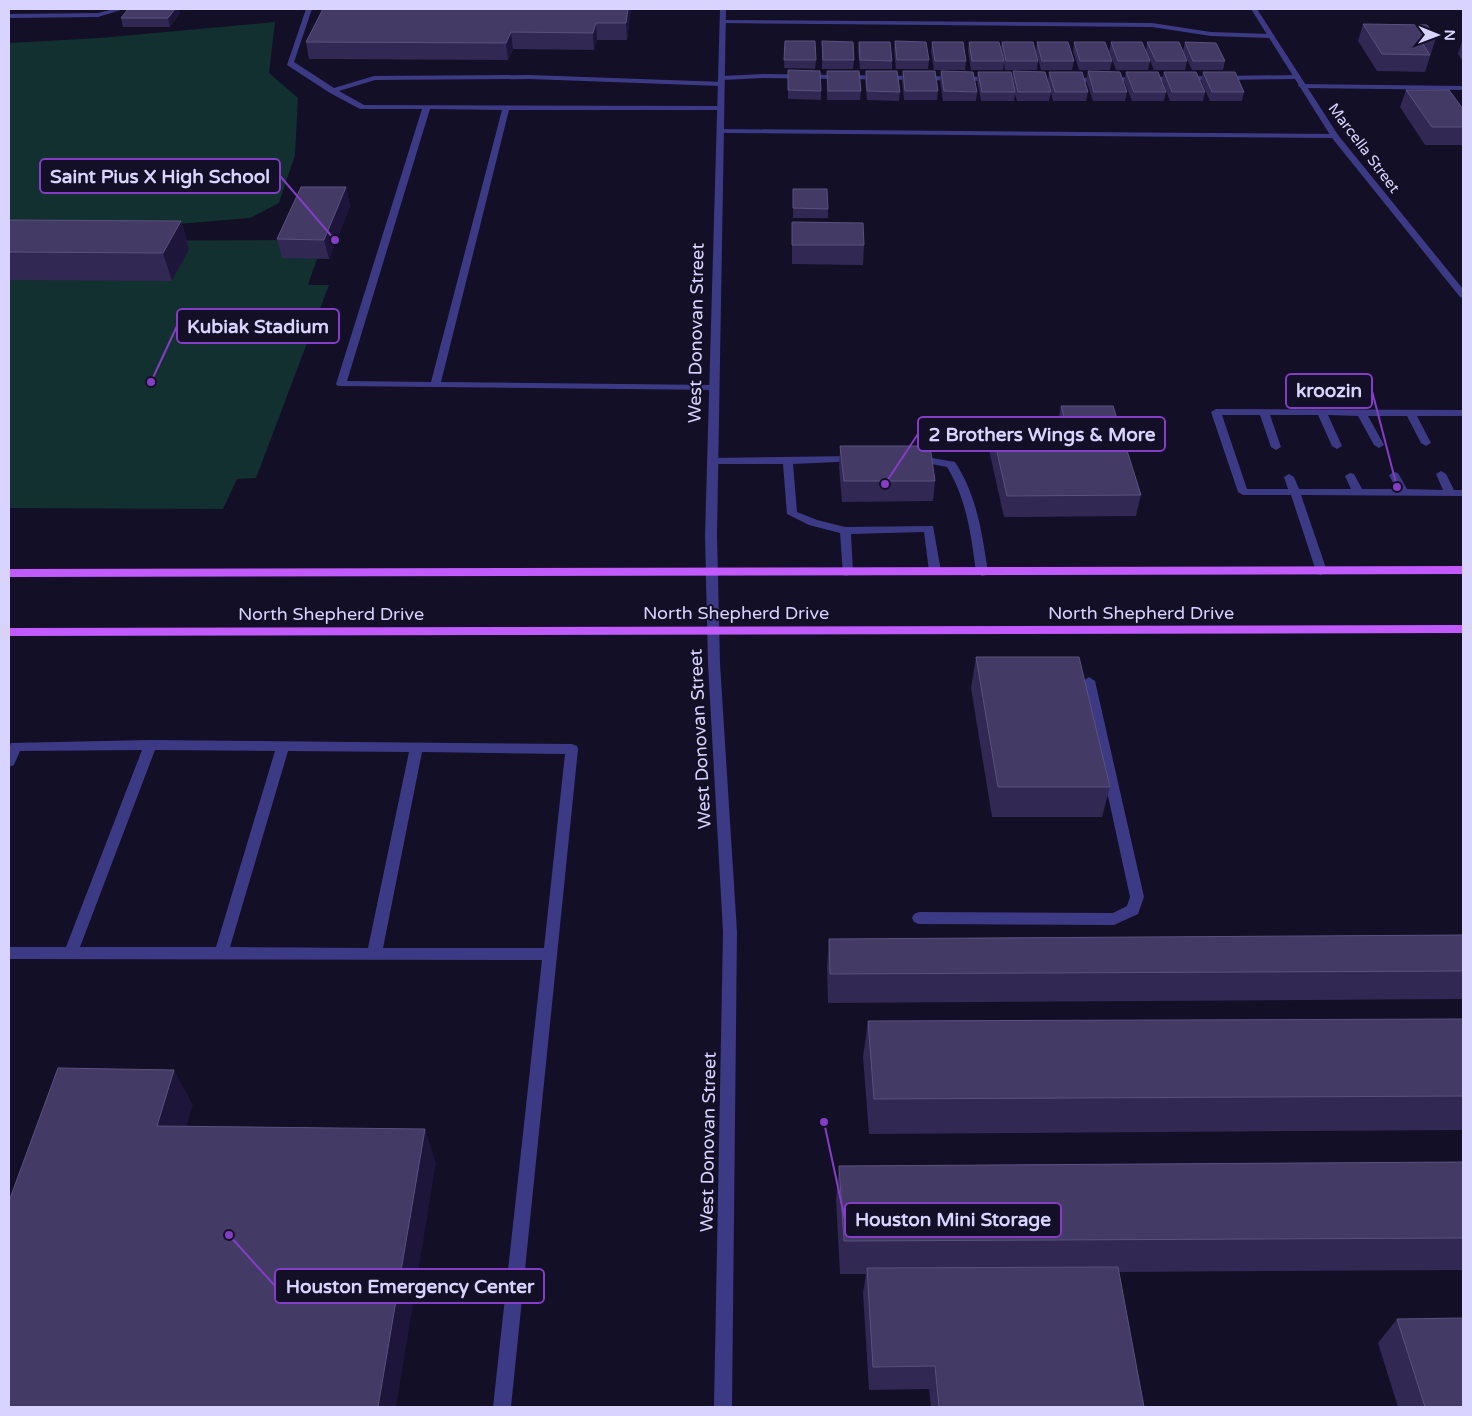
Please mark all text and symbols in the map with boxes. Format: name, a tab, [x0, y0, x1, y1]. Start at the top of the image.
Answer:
north arrow	[1412, 10, 1462, 60]
text: N	[1441, 29, 1458, 41]
street label: Marcella Street	[1324, 100, 1404, 197]
callout: Saint Pius X High School	[40, 159, 280, 193]
text: Saint Pius X High School	[50, 166, 270, 189]
street label: West Donovan Street	[683, 243, 709, 423]
callout: Kubiak Stadium	[177, 309, 339, 343]
text: Kubiak Stadium	[187, 316, 329, 338]
callout: kroozin	[1286, 374, 1372, 408]
text: kroozin	[1296, 380, 1362, 402]
callout: 2 Brothers Wings & More	[918, 417, 1165, 451]
text: 2 Brothers Wings & More	[929, 424, 1156, 447]
street label: North Shepherd Drive	[643, 602, 829, 624]
street label: North Shepherd Drive	[1048, 602, 1234, 624]
street label: North Shepherd Drive	[238, 603, 424, 625]
street label: West Donovan Street	[684, 648, 716, 830]
street label: West Donovan Street	[695, 1052, 721, 1232]
callout: Houston Mini Storage	[845, 1203, 1061, 1237]
text: Houston Mini Storage	[855, 1209, 1051, 1232]
callout: Houston Emergency Center	[275, 1269, 544, 1303]
text: Houston Emergency Center	[286, 1276, 535, 1299]

